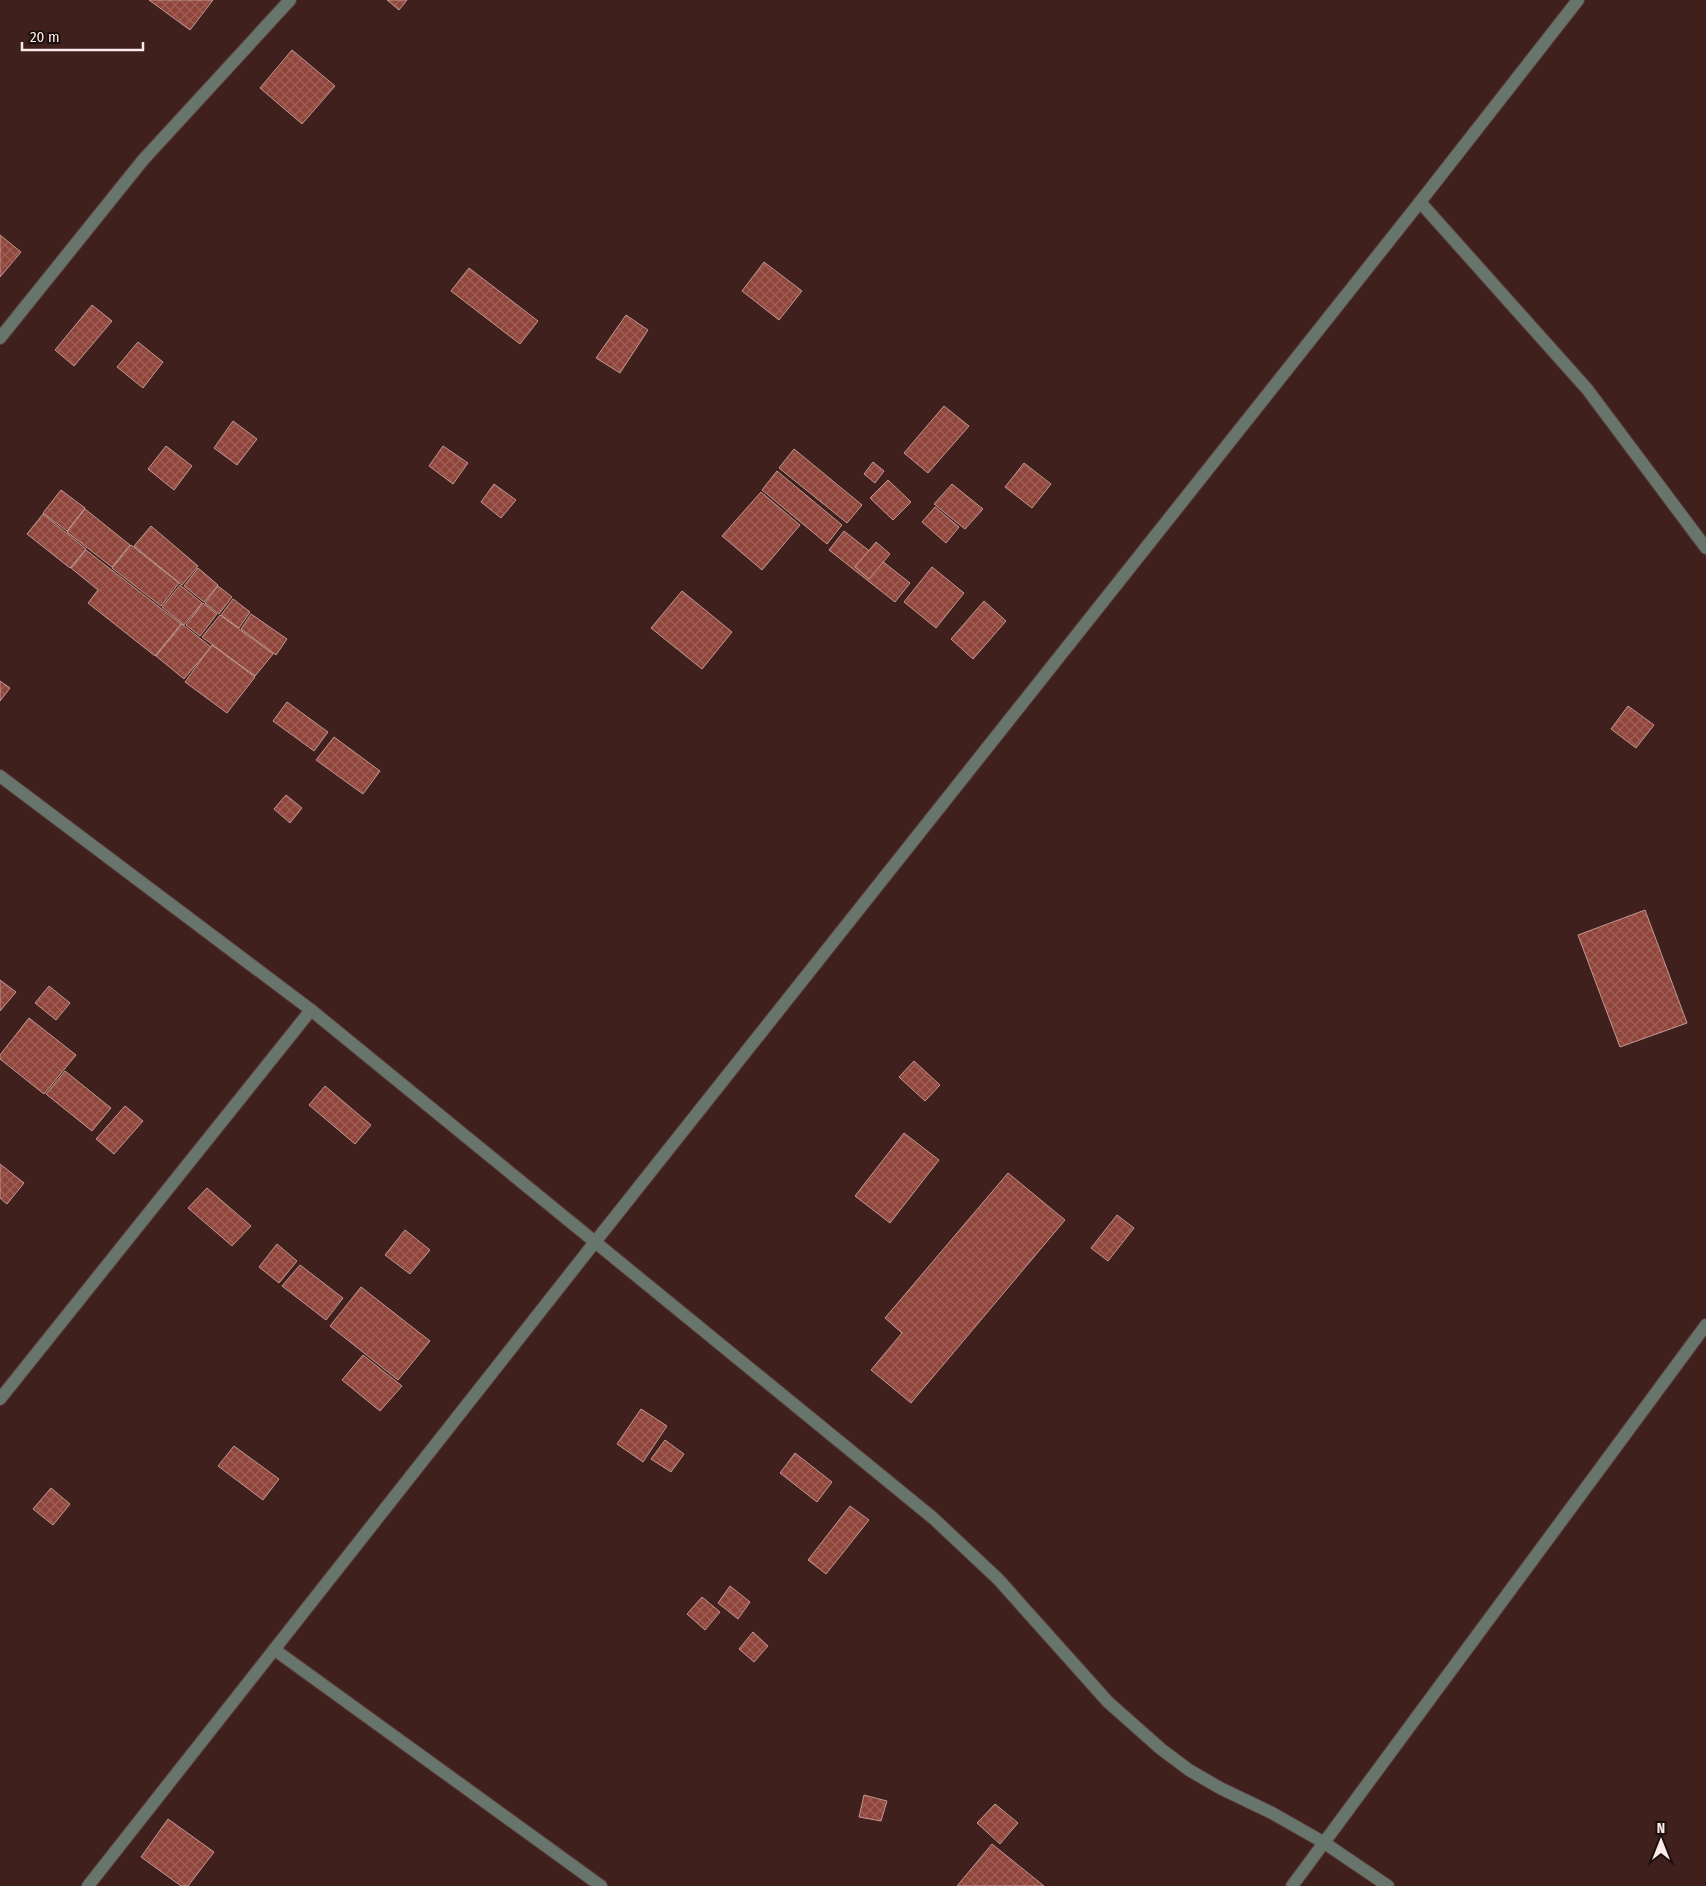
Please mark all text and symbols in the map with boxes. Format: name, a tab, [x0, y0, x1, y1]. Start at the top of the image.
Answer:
scale bar	[22, 20, 144, 52]
text: 20 m	[30, 28, 60, 46]
north arrow	[1636, 1816, 1686, 1866]
text: N	[1657, 1820, 1665, 1837]

